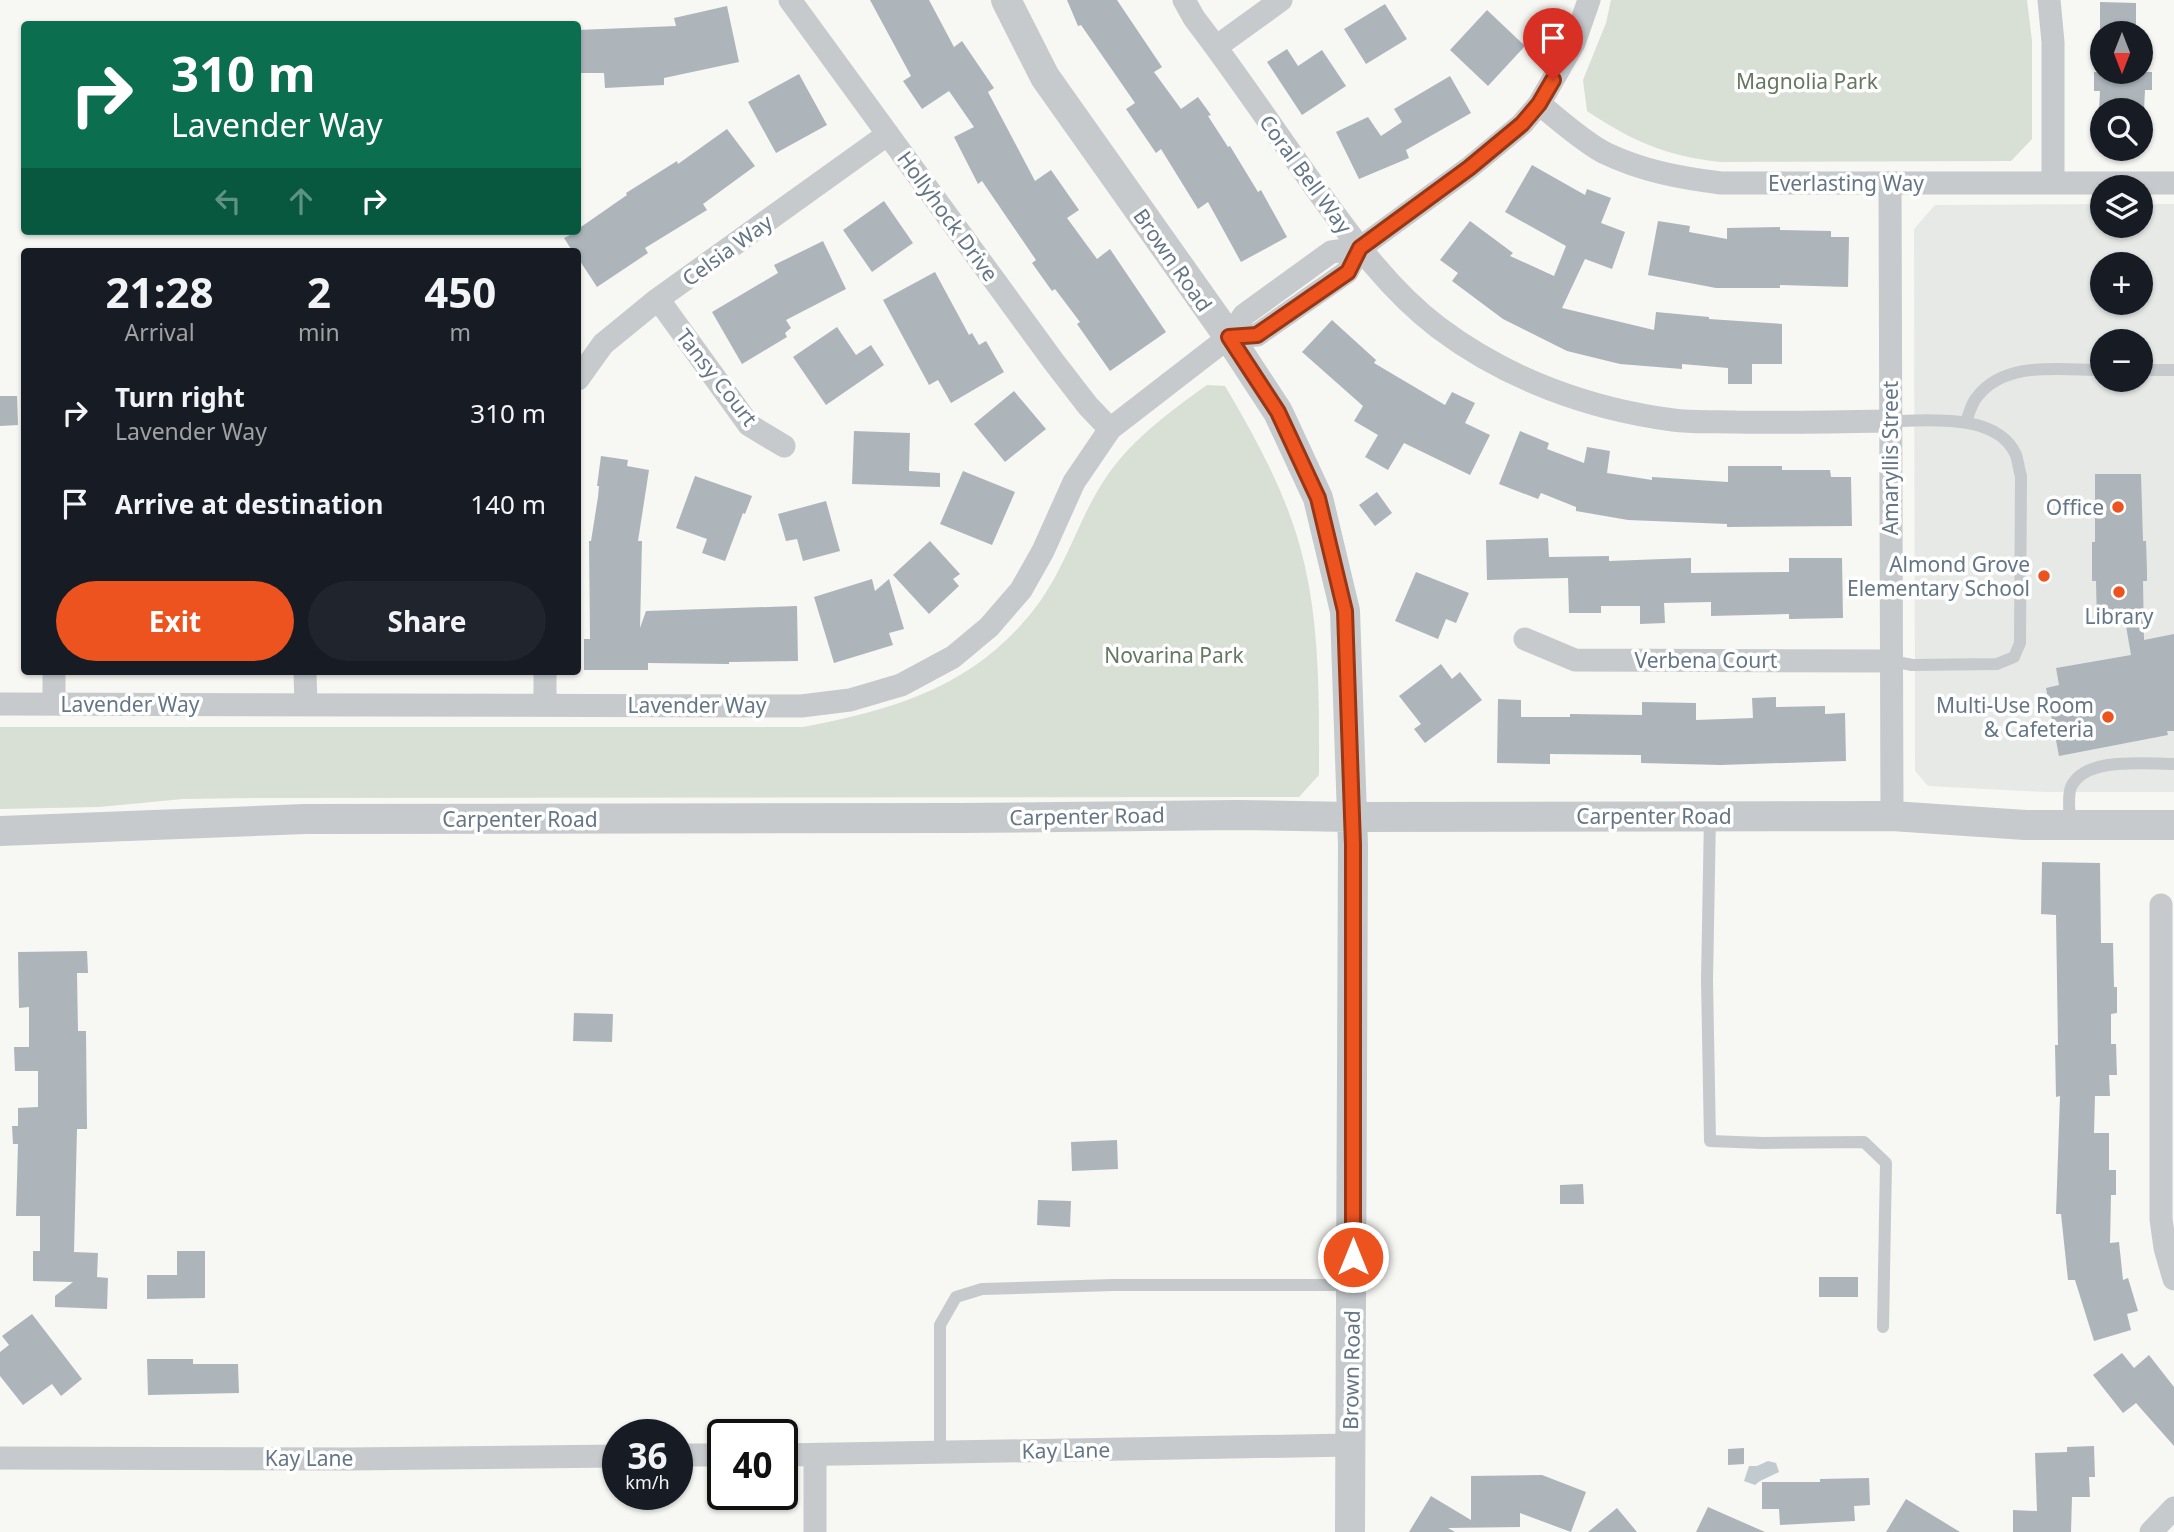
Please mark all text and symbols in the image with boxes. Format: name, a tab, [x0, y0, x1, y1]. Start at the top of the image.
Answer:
pin	[1523, 8, 1583, 80]
icon: arrive	[1534, 19, 1572, 57]
north arrow	[2090, 21, 2152, 84]
map controls	[2090, 21, 2153, 392]
text: 310 m	[171, 40, 316, 106]
icon: right	[56, 49, 147, 140]
park label: Magnolia Park	[1736, 67, 1879, 95]
button: search	[2090, 98, 2153, 161]
text: Lavender Way	[171, 103, 382, 146]
street label: Coral Bell Way	[1253, 109, 1359, 239]
street label: Hollyhock Drive	[891, 145, 1005, 287]
street label: Everlasting Way	[1768, 169, 1924, 197]
button: layers	[2090, 175, 2153, 238]
icon: left	[209, 182, 247, 220]
icon: ahead	[282, 182, 320, 220]
icon: right	[355, 182, 393, 220]
street label: Brown Road	[1127, 203, 1219, 317]
street label: Celsia Way	[676, 208, 778, 292]
button: +	[2090, 252, 2153, 315]
text: 21:28	[106, 263, 213, 320]
text: 2	[307, 263, 331, 320]
text: 450	[424, 263, 496, 320]
text: Arrival	[124, 316, 195, 348]
text: min	[298, 316, 340, 348]
text: m	[450, 316, 471, 348]
street label: Tansy Court	[670, 323, 764, 432]
button: −	[2090, 329, 2153, 392]
text: Turn right	[115, 379, 245, 415]
street label: Amaryllis Street	[1876, 380, 1904, 535]
icon: right	[56, 394, 94, 432]
text: 310 m	[470, 395, 546, 431]
text: Lavender Way	[115, 415, 267, 447]
icon: arrive	[56, 485, 94, 523]
text: Arrive at destination	[115, 486, 384, 522]
text: 140 m	[470, 486, 546, 522]
place label: Office	[2046, 493, 2104, 521]
marker: Office	[2110, 499, 2126, 515]
place label: Almond Grove Elementary School	[1847, 550, 2030, 602]
marker: Almond Grove Elementary School	[2036, 568, 2052, 584]
button: Exit	[56, 581, 294, 661]
button: Share	[308, 581, 546, 661]
marker: Library	[2111, 584, 2127, 600]
place label: Library	[2085, 602, 2154, 630]
park label: Novarina Park	[1104, 641, 1244, 669]
street label: Verbena Court	[1635, 646, 1778, 674]
street label: Lavender Way	[61, 690, 200, 718]
street label: Lavender Way	[628, 691, 767, 719]
place label: Multi-Use Room & Cafeteria	[1936, 691, 2094, 743]
marker: Multi-Use Room & Cafeteria	[2100, 709, 2116, 725]
street label: Carpenter Road	[1009, 801, 1165, 831]
street label: Carpenter Road	[1576, 802, 1732, 830]
street label: Carpenter Road	[442, 805, 598, 833]
position arrow	[1316, 1220, 1390, 1294]
street label: Brown Road	[1336, 1310, 1366, 1430]
speed limit sign: 40	[707, 1419, 798, 1510]
text: 36	[627, 1432, 668, 1479]
street label: Kay Lane	[1021, 1435, 1111, 1465]
street label: Kay Lane	[265, 1444, 353, 1472]
text: km/h	[625, 1470, 670, 1494]

